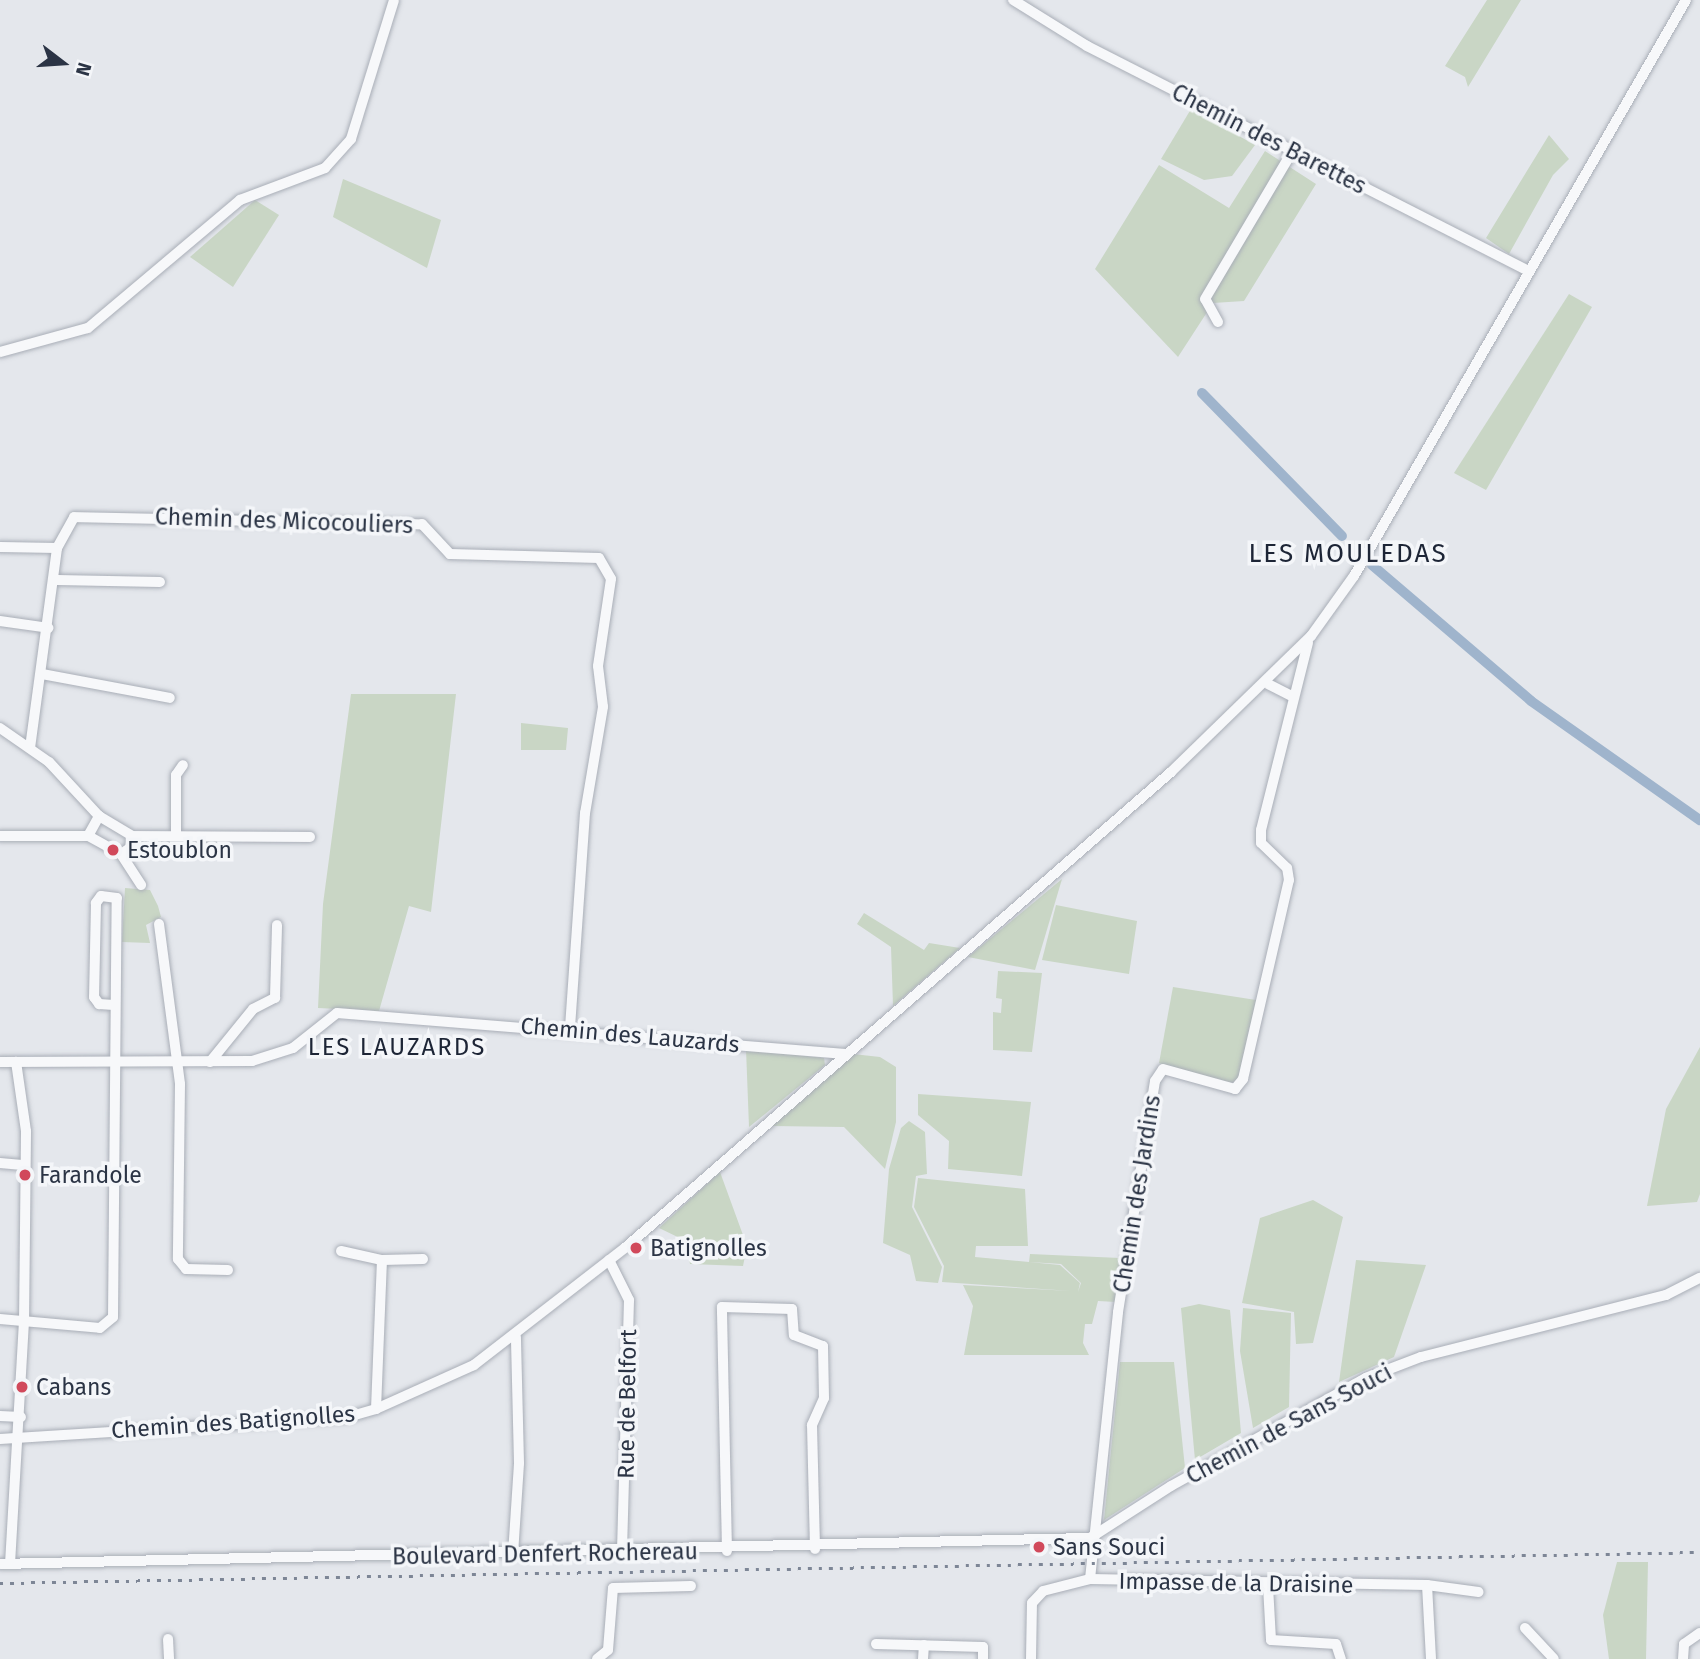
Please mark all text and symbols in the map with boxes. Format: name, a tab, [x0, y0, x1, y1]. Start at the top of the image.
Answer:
north arrow	[28, 28, 98, 98]
text: N	[71, 60, 96, 79]
street label: Chemin des Barettes	[1167, 78, 1371, 200]
street label: Chemin des Micocouliers	[154, 503, 414, 539]
district label: LES MOULEDAS	[1250, 538, 1446, 570]
place label: Estoublon	[127, 836, 232, 864]
marker: Estoublon	[105, 842, 121, 858]
street label: Chemin des Lauzards	[519, 1012, 741, 1058]
district label: LES LAUZARDS	[309, 1034, 485, 1062]
street label: Chemin des Jardins	[1108, 1093, 1166, 1295]
place label: Farandole	[39, 1161, 142, 1189]
marker: Farandole	[17, 1167, 33, 1183]
place label: Batignolles	[650, 1234, 767, 1262]
marker: Batignolles	[628, 1240, 644, 1256]
street label: Rue de Belfort	[612, 1329, 642, 1479]
street label: Chemin de Sans Souci	[1181, 1358, 1397, 1490]
place label: Cabans	[36, 1373, 111, 1401]
marker: Cabans	[14, 1379, 30, 1395]
street label: Chemin des Batignolles	[110, 1400, 356, 1444]
place label: Sans Souci	[1053, 1533, 1165, 1561]
street label: Boulevard Denfert Rochereau	[392, 1538, 698, 1570]
marker: Sans Souci	[1031, 1539, 1047, 1555]
street label: Impasse de la Draisine	[1118, 1567, 1354, 1599]

